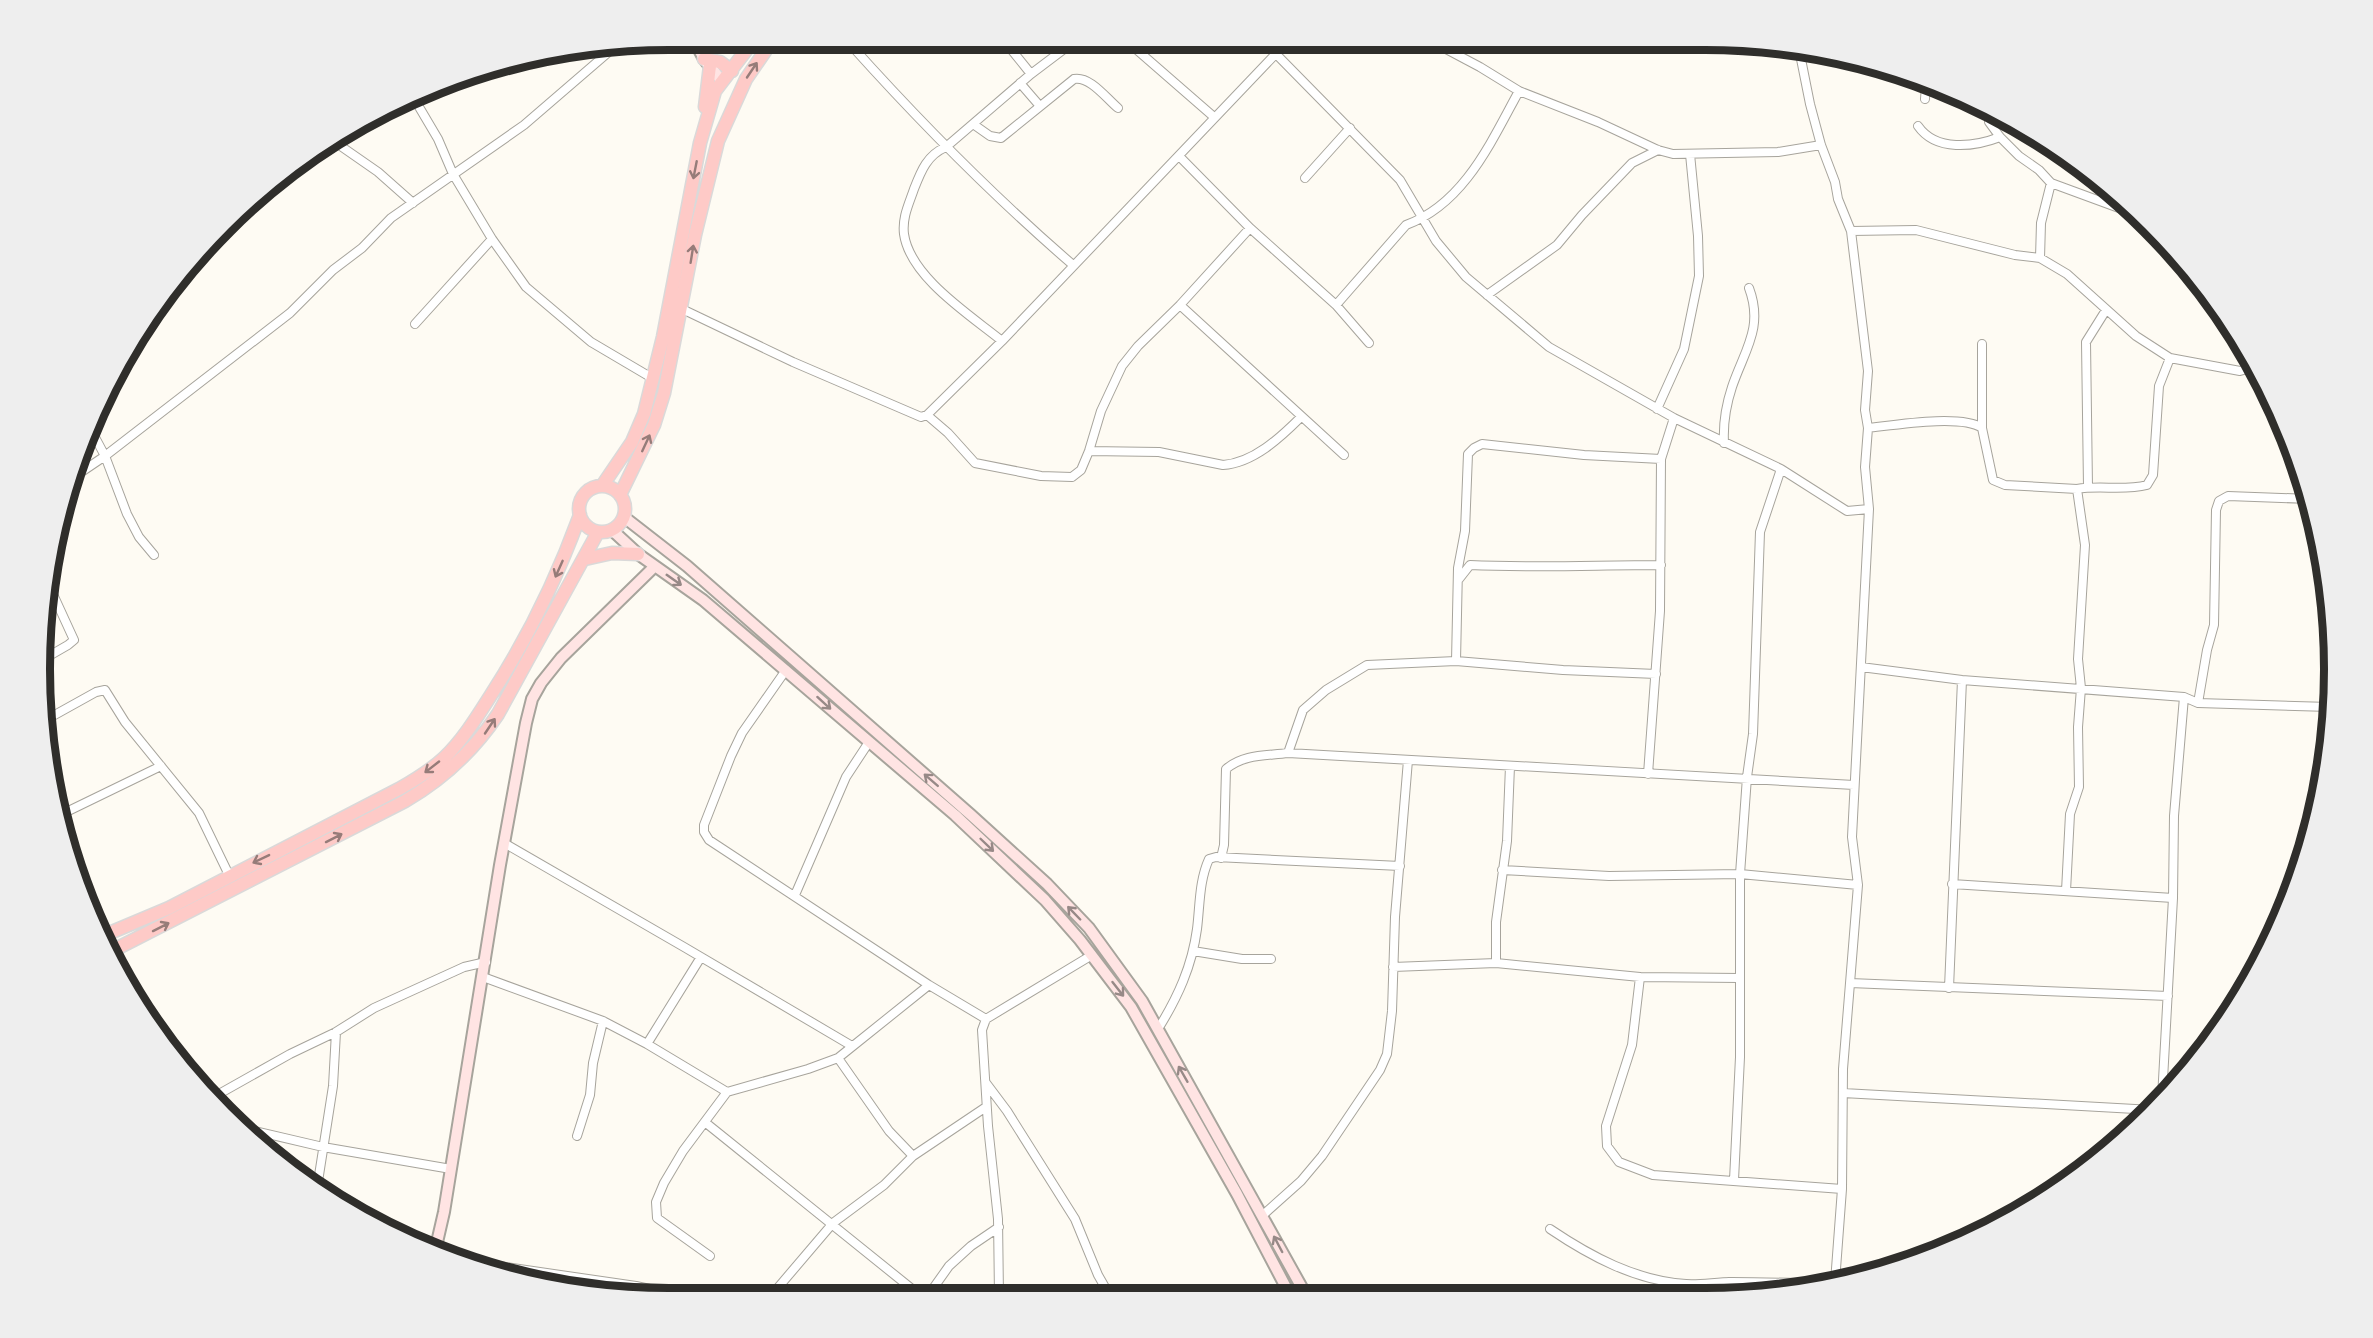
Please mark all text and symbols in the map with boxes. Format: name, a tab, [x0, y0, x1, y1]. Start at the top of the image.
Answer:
one-way arrow	[747, 62, 759, 79]
one-way arrow	[689, 160, 700, 180]
one-way arrow	[686, 244, 697, 264]
one-way arrow	[640, 434, 652, 452]
one-way arrow	[553, 560, 564, 578]
one-way arrow	[665, 574, 681, 586]
one-way arrow	[816, 697, 832, 710]
one-way arrow	[484, 717, 497, 734]
one-way arrow	[424, 761, 440, 774]
one-way arrow	[924, 773, 939, 787]
one-way arrow	[325, 832, 342, 844]
one-way arrow	[979, 838, 994, 852]
one-way arrow	[252, 854, 270, 866]
one-way arrow	[1067, 906, 1081, 921]
one-way arrow	[151, 921, 169, 933]
one-way arrow	[1111, 981, 1124, 997]
one-way arrow	[1177, 1066, 1189, 1083]
one-way arrow	[1272, 1235, 1283, 1253]

